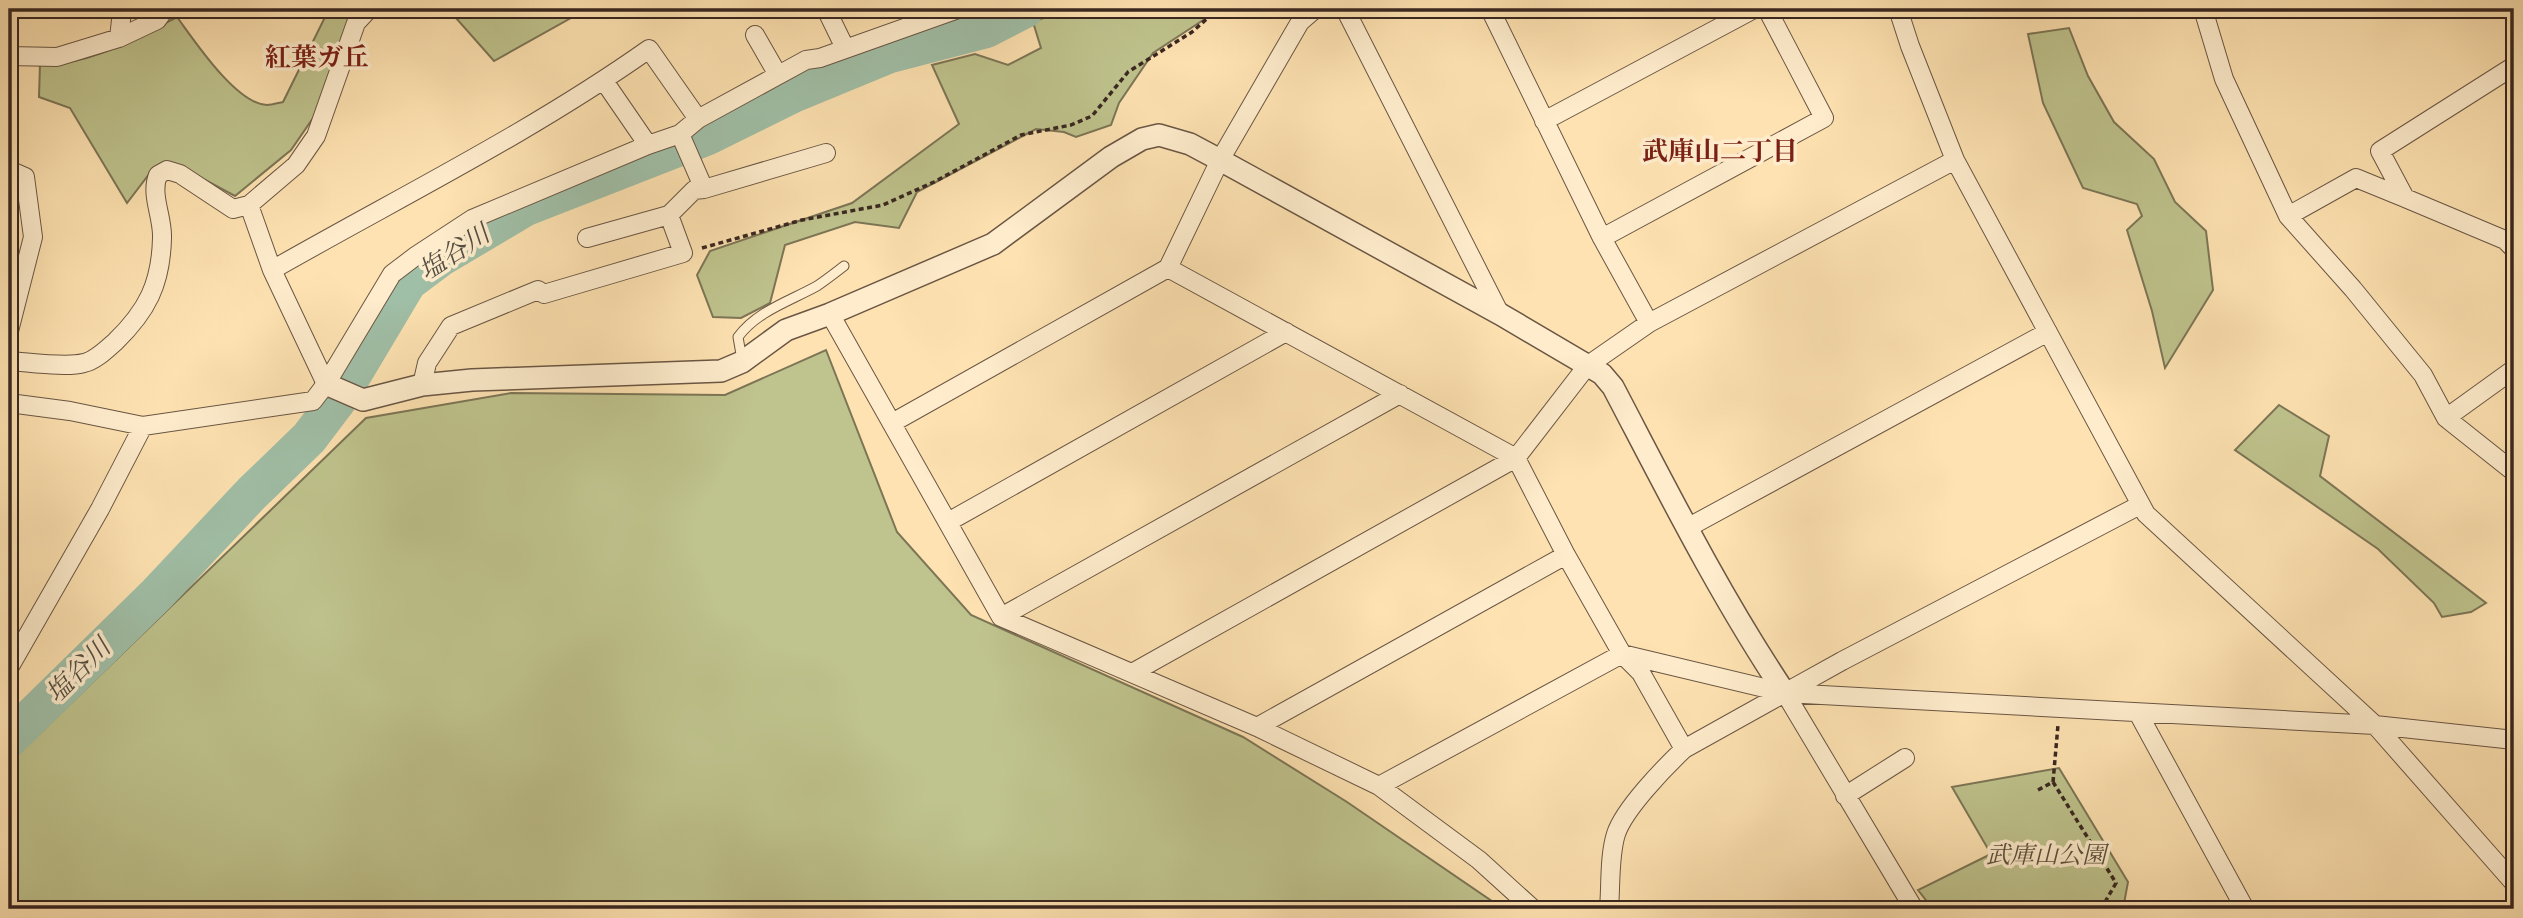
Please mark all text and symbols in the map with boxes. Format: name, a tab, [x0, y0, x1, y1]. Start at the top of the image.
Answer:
district label: 紅葉ガ丘	[265, 43, 369, 72]
district label: 武庫山二丁目	[1642, 137, 1798, 166]
water label: 塩谷川	[414, 218, 497, 286]
water label: 塩谷川	[41, 631, 118, 708]
park label: 武庫山公園	[1986, 842, 2110, 869]

